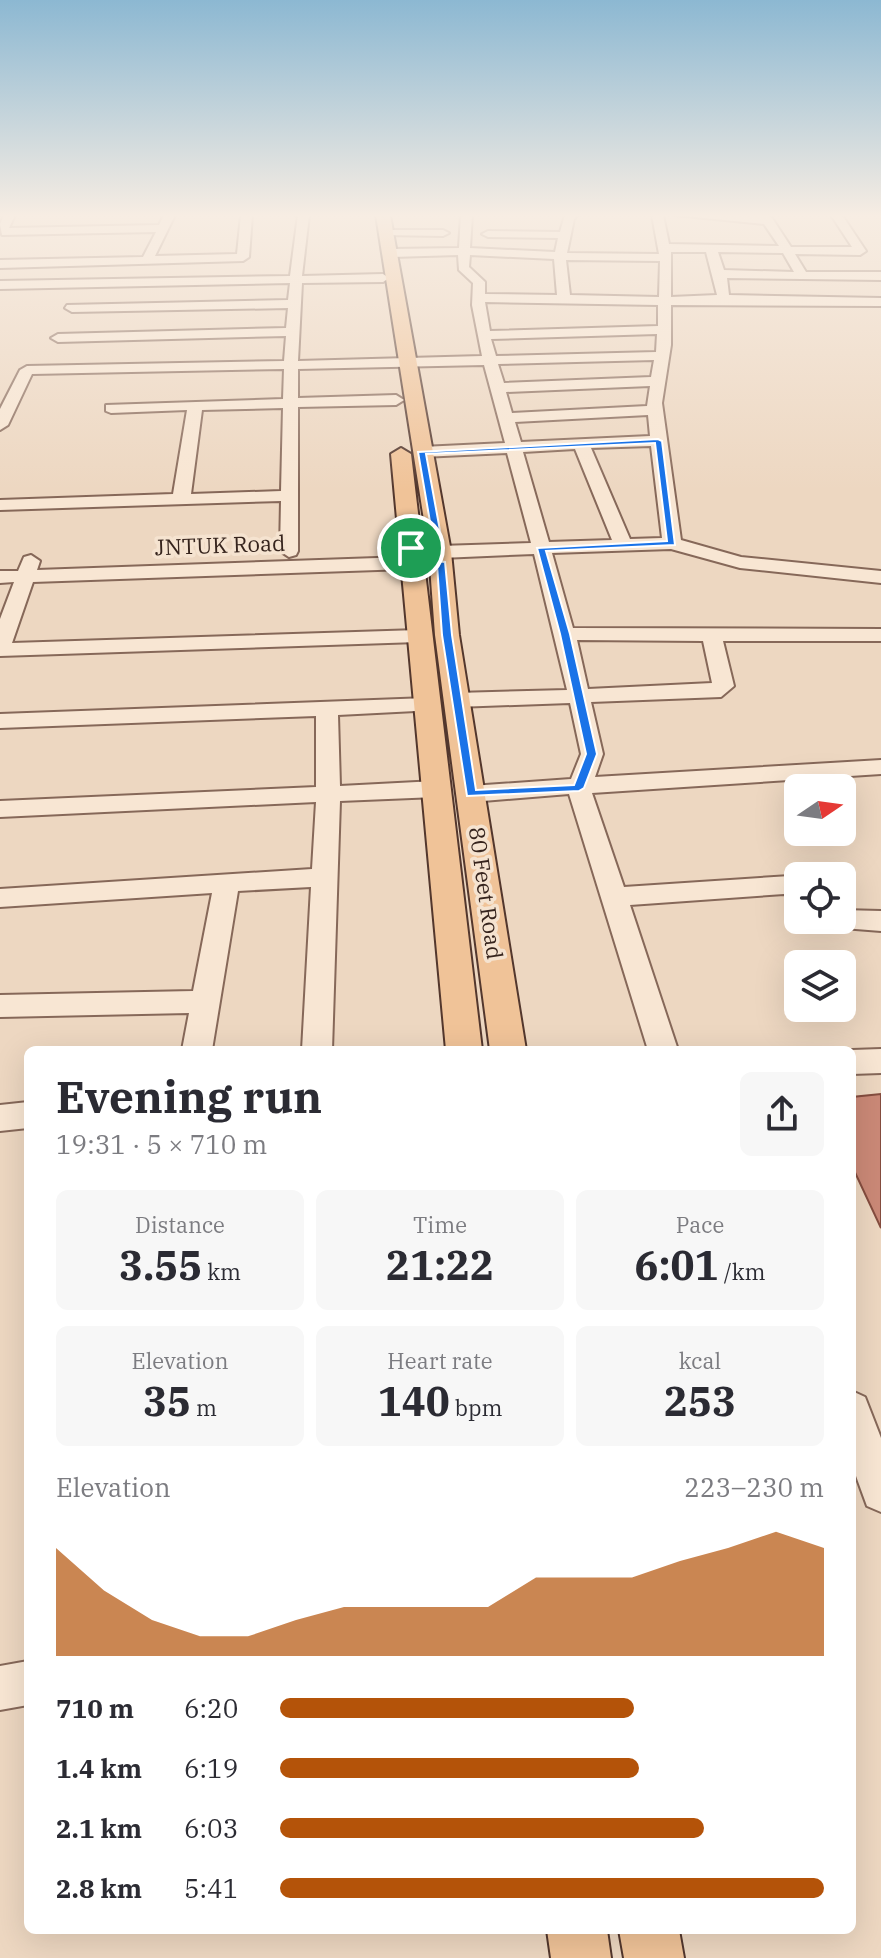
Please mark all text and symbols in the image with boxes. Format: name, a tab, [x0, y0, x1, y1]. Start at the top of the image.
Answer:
pin	[377, 514, 445, 582]
icon: arrive	[389, 526, 433, 570]
street label: JNTUK Road	[154, 528, 286, 561]
north arrow	[784, 774, 856, 846]
map controls	[784, 774, 856, 1022]
street label: 80 Feet Road	[463, 825, 510, 961]
button: locate	[784, 862, 856, 934]
button: layers	[784, 950, 856, 1022]
text: Evening run	[56, 1068, 322, 1125]
button: share	[740, 1072, 824, 1156]
text: 19:31 · 5 × 710 m	[56, 1127, 267, 1161]
text: Distance	[135, 1210, 225, 1239]
text: Time	[413, 1210, 467, 1239]
text: Pace	[676, 1210, 724, 1239]
text: 3.55	[119, 1239, 202, 1291]
text: 21:22	[386, 1239, 494, 1291]
text: 6:01	[634, 1239, 719, 1291]
text: km	[202, 1257, 241, 1286]
text: /km	[719, 1257, 766, 1286]
text: Elevation	[132, 1346, 228, 1375]
text: Heart rate	[387, 1346, 493, 1375]
text: kcal	[679, 1346, 721, 1375]
text: 35	[143, 1375, 191, 1427]
text: 140	[378, 1375, 450, 1427]
text: 253	[664, 1375, 736, 1427]
text: m	[191, 1393, 217, 1422]
text: bpm	[450, 1393, 502, 1422]
text: Elevation	[56, 1470, 171, 1504]
text: 223–230 m	[684, 1470, 824, 1504]
text: 710 m	[56, 1691, 134, 1725]
text: 6:20	[184, 1691, 238, 1725]
text: 1.4 km	[56, 1751, 142, 1785]
text: 6:19	[184, 1751, 238, 1785]
text: 2.1 km	[56, 1811, 142, 1845]
text: 6:03	[184, 1811, 238, 1845]
text: 2.8 km	[56, 1871, 142, 1905]
text: 5:41	[184, 1871, 238, 1905]

